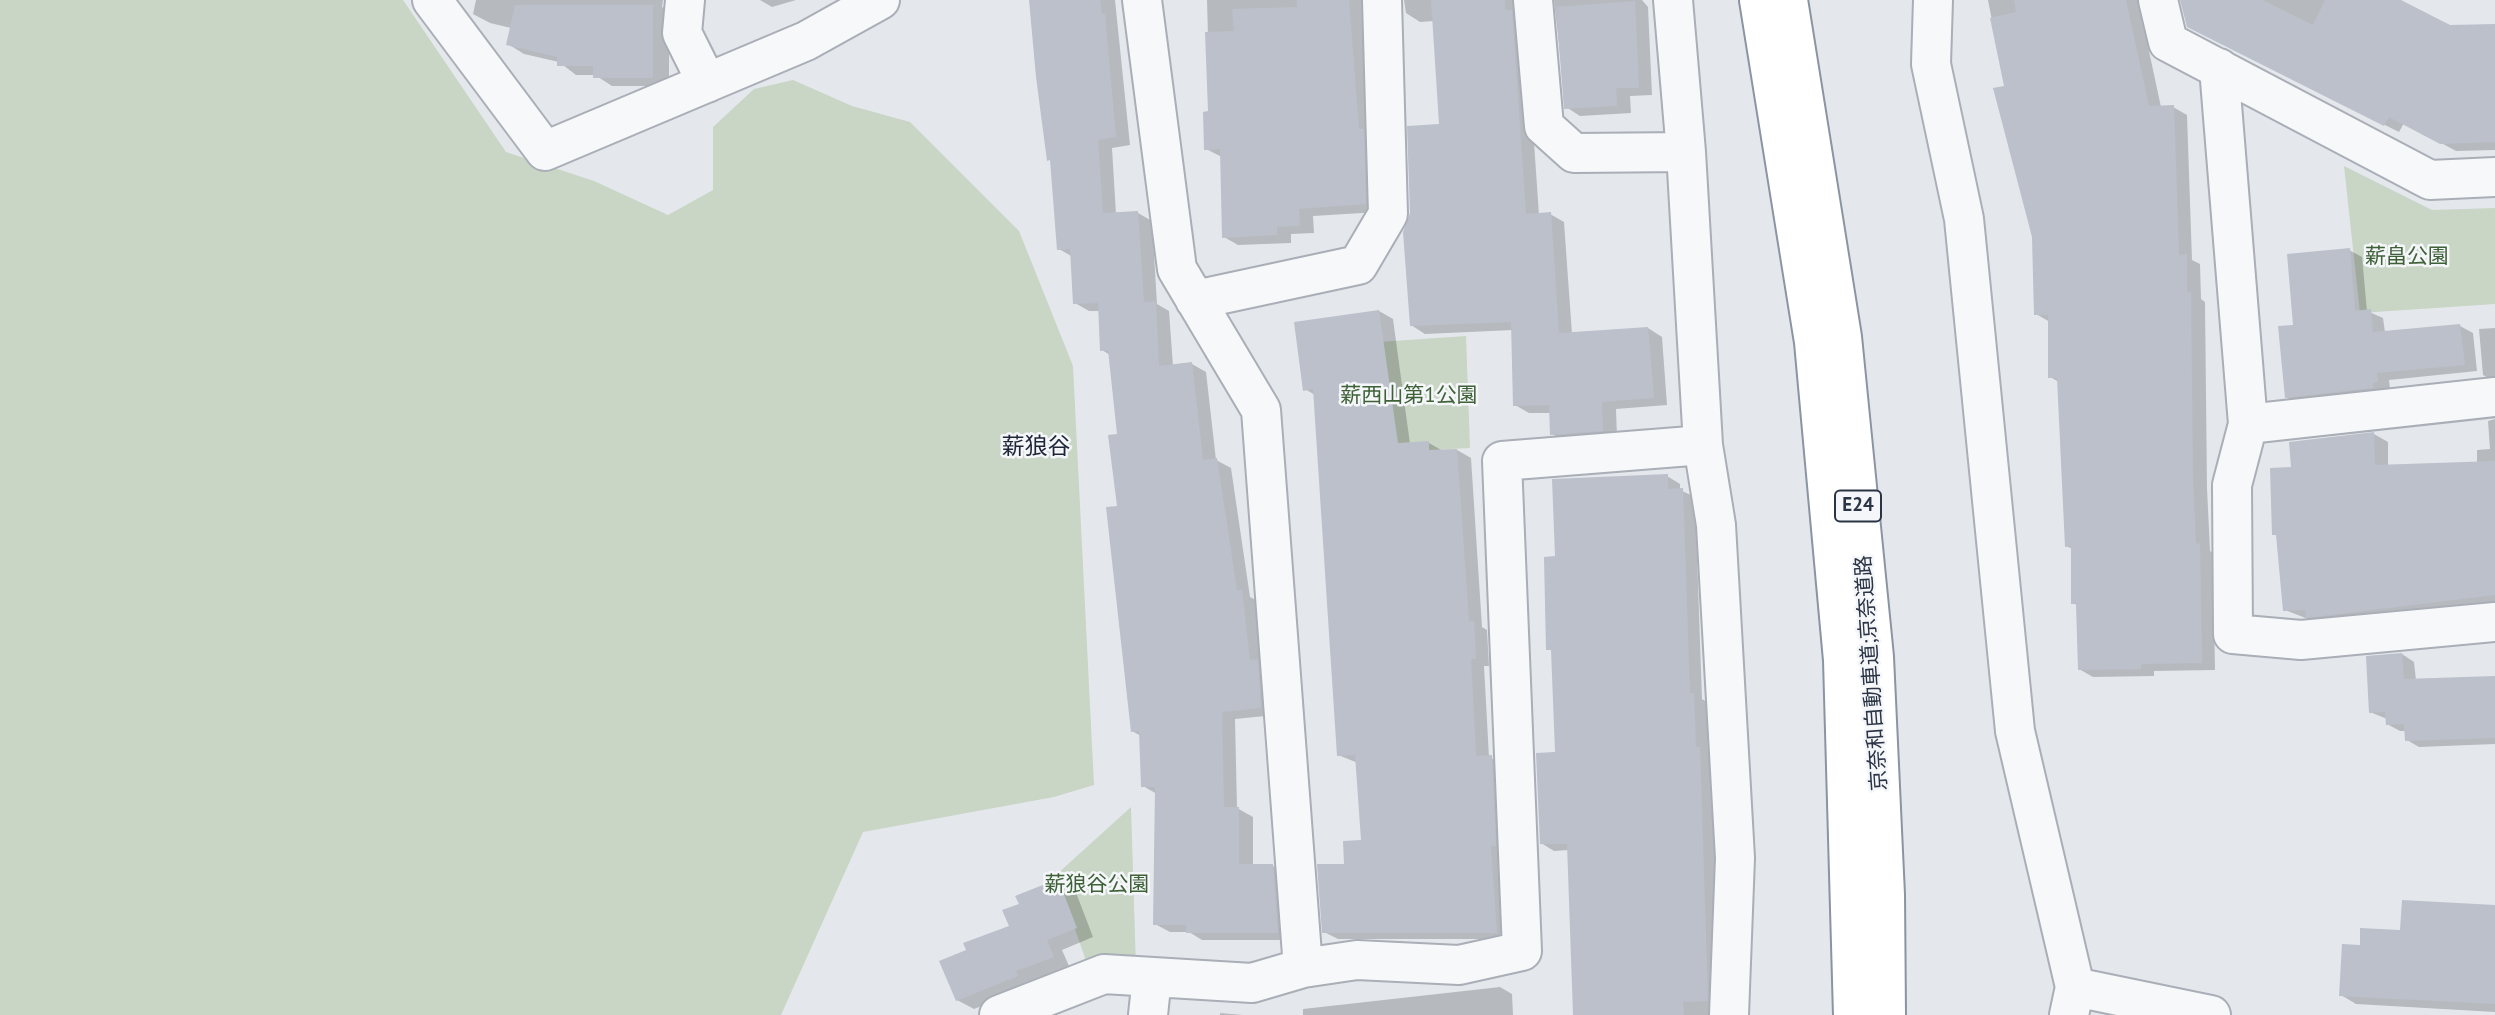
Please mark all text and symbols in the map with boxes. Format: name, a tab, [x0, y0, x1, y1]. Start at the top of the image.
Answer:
park label: 薪畠公園	[2365, 244, 2449, 270]
park label: 薪西山第1公園	[1340, 383, 1478, 409]
district label: 薪狼谷	[1002, 433, 1070, 461]
road number: E24	[1835, 491, 1881, 522]
street label: 京奈和自動車道;京奈道路	[1851, 554, 1893, 792]
park label: 薪狼谷公園	[1045, 872, 1149, 898]

